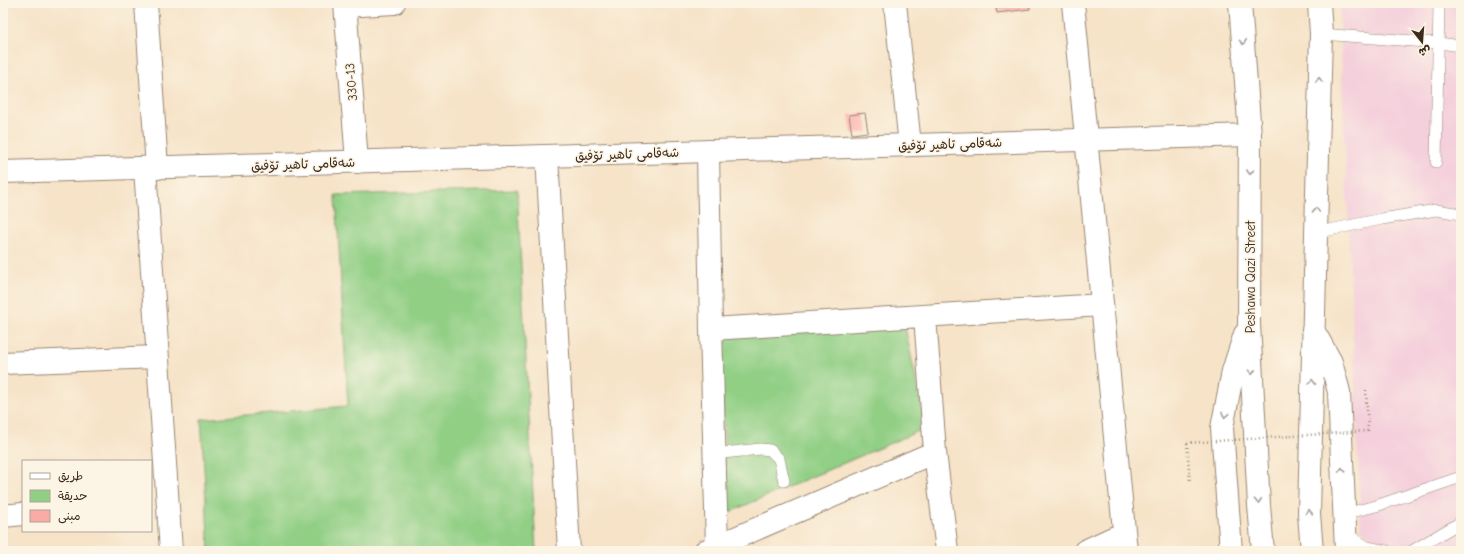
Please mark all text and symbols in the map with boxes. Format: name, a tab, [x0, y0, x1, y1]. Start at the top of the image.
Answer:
north arrow	[1402, 22, 1442, 62]
one-way arrow	[1238, 39, 1247, 45]
text: ش	[1417, 43, 1432, 59]
street label: 330-13	[342, 62, 360, 102]
one-way arrow	[1315, 77, 1324, 83]
street label: شەقامی تاهیر تۆفیق	[898, 135, 1002, 155]
street label: شەقامی تاهیر تۆفیق	[575, 145, 679, 165]
street label: شەقامی تاهیر تۆفیق	[251, 155, 355, 175]
one-way arrow	[1246, 169, 1254, 175]
one-way arrow	[1312, 207, 1320, 213]
street label: Peshawa Qazi Street	[1243, 220, 1258, 333]
one-way arrow	[1247, 369, 1256, 375]
one-way arrow	[1308, 379, 1316, 385]
one-way arrow	[1221, 412, 1229, 418]
legend	[22, 460, 152, 532]
one-way arrow	[1338, 467, 1347, 473]
text: طريق	[58, 469, 83, 483]
text: حديقة	[58, 489, 87, 503]
one-way arrow	[1254, 498, 1263, 504]
text: مبنى	[58, 509, 81, 524]
one-way arrow	[1305, 509, 1313, 515]

